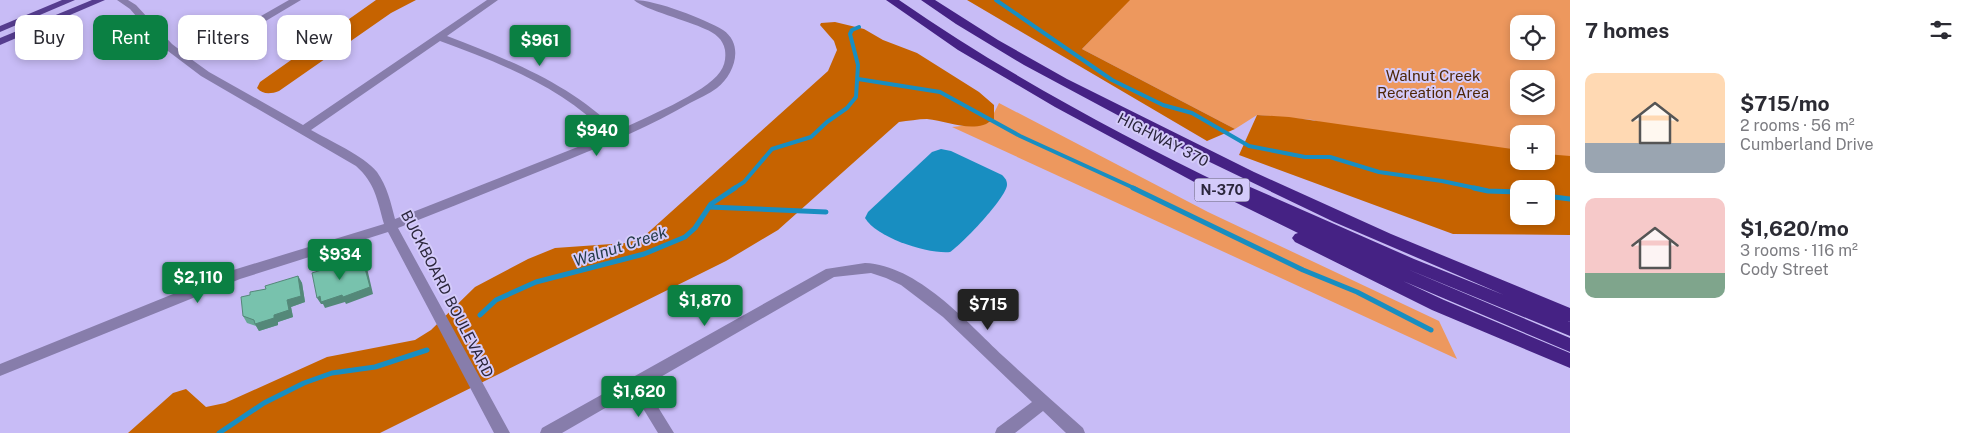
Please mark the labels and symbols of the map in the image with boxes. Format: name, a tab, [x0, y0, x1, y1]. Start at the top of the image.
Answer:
pin: $961	[510, 24, 570, 67]
park label: Walnut Creek Recreation Area	[1377, 67, 1489, 101]
street label: HIGHWAY 370	[1115, 109, 1212, 170]
pin: $940	[567, 114, 627, 157]
road number: N-370	[1194, 178, 1250, 202]
street label: BUCKBOARD BOULEVARD	[398, 207, 497, 380]
water label: Walnut Creek	[571, 222, 670, 271]
pin: $934	[310, 238, 370, 281]
pin: $2,110	[157, 262, 239, 304]
pin: $1,870	[664, 284, 746, 327]
pin: $715	[958, 288, 1018, 331]
pin: $1,620	[598, 376, 680, 418]

